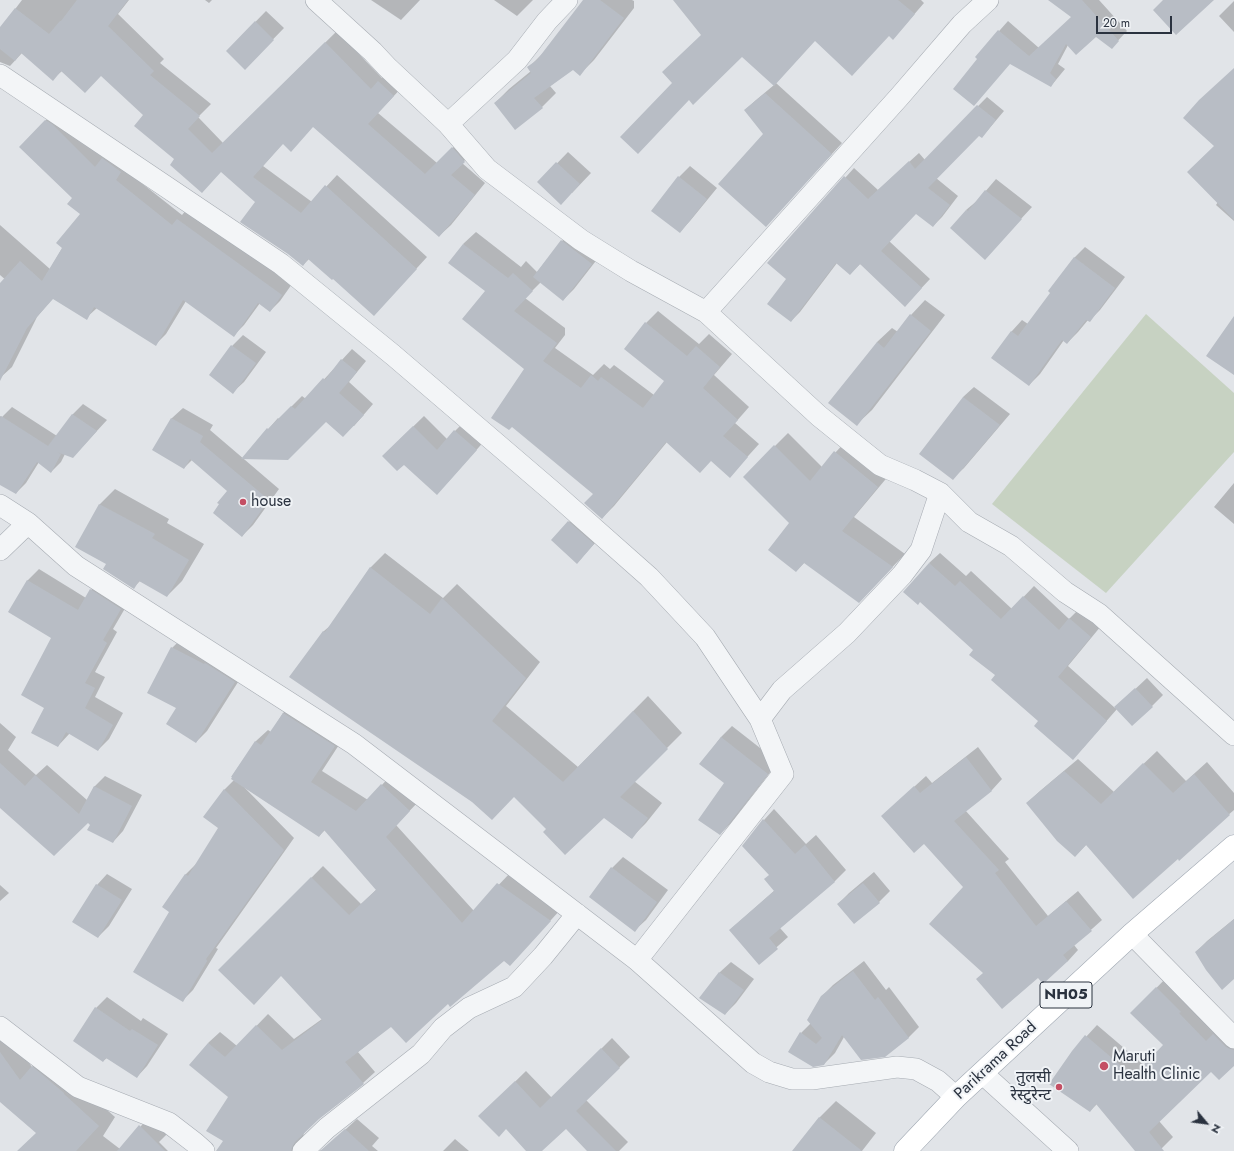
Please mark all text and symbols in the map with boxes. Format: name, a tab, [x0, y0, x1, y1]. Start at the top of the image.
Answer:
scale bar	[1098, 8, 1174, 34]
text: 20 m	[1103, 14, 1130, 32]
place label: house	[251, 492, 291, 512]
marker: house	[238, 497, 248, 507]
road number: NH05	[1040, 982, 1092, 1008]
street label: Parikrama Road	[951, 1018, 1041, 1104]
place label: Maruti Health Clinic	[1113, 1047, 1200, 1085]
marker: Maruti Health Clinic	[1098, 1060, 1110, 1072]
place label: तुलसी रेस्टुरेन्ट	[1011, 1068, 1051, 1106]
marker: तुलसी रेस्टुरेन्ट	[1054, 1082, 1064, 1092]
north arrow	[1186, 1103, 1226, 1143]
text: N	[1207, 1121, 1226, 1137]

